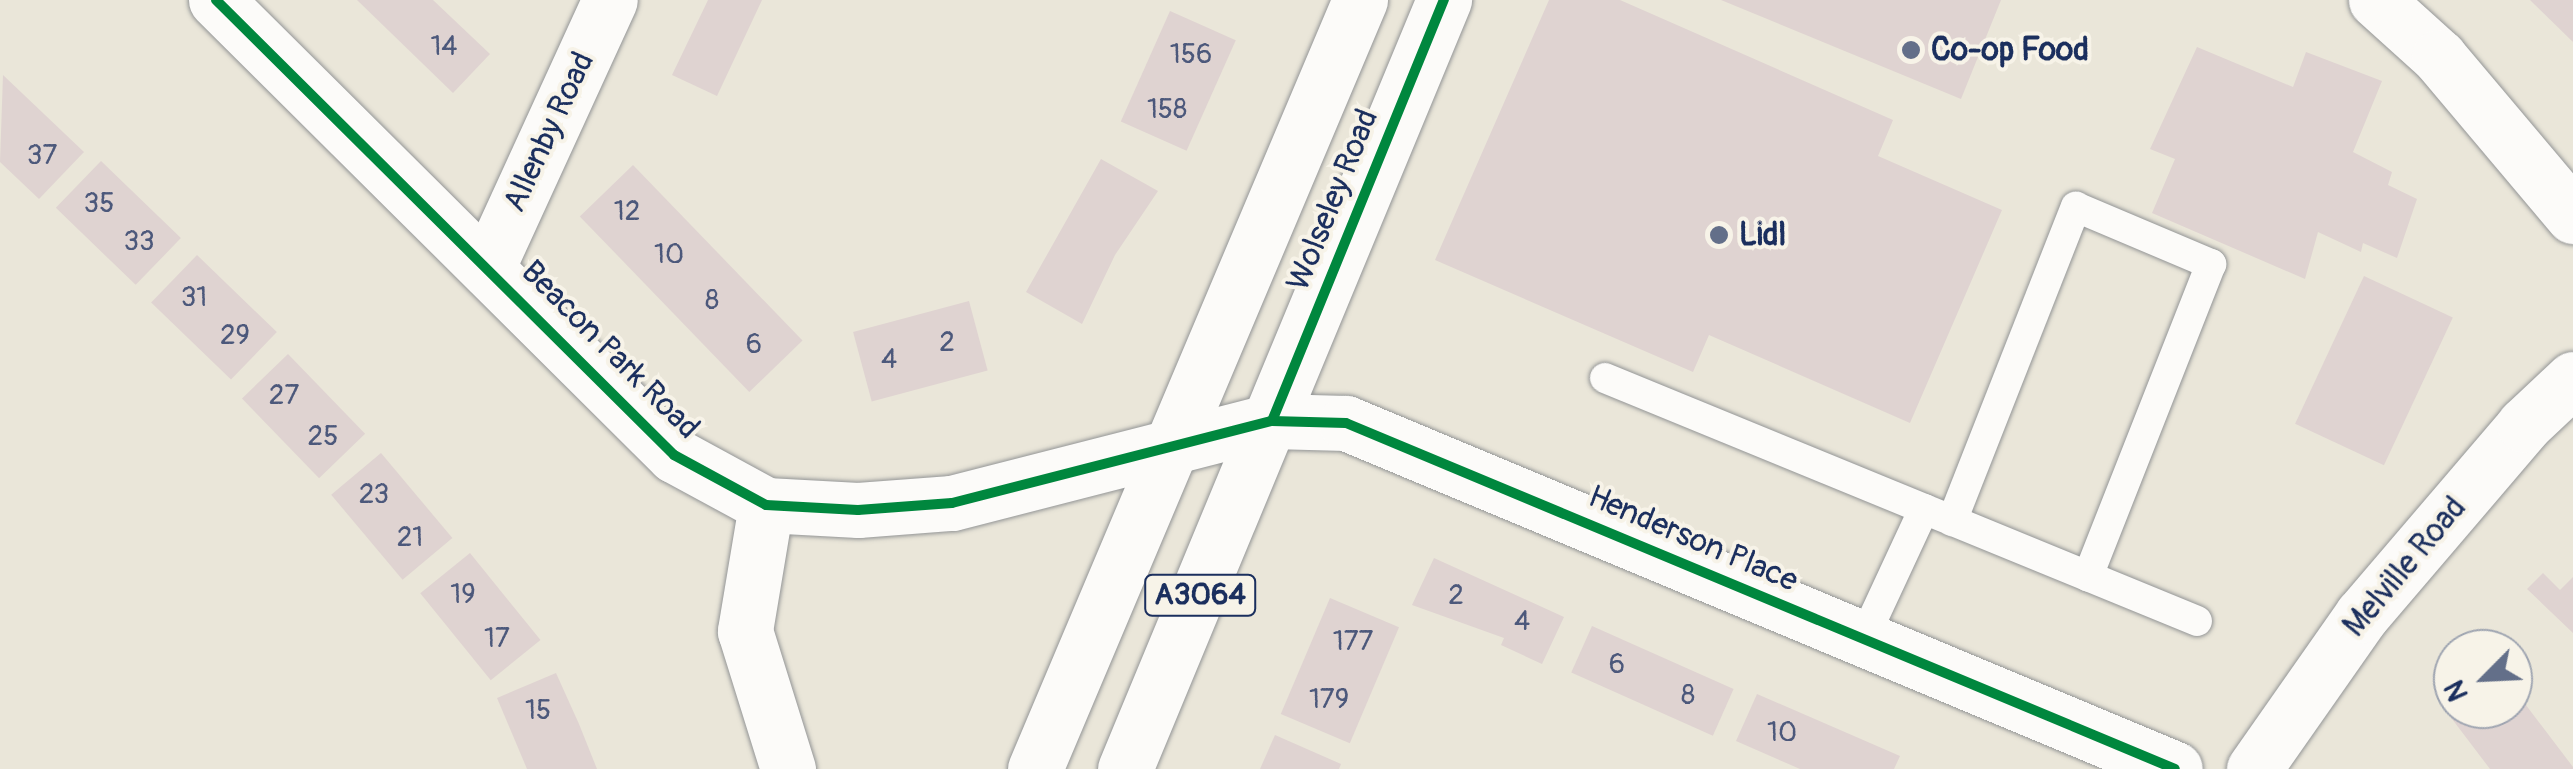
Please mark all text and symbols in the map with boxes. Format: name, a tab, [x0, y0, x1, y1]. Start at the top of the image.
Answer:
house number: 14	[430, 30, 458, 64]
place label: Co-op Food	[1931, 31, 2089, 69]
house number: 156	[1170, 38, 1212, 72]
marker: Co-op Food	[1900, 39, 1922, 61]
street label: Allenby Road	[495, 46, 603, 218]
house number: 158	[1147, 93, 1187, 127]
street label: Wolseley Road	[1279, 104, 1387, 296]
house number: 37	[27, 139, 57, 173]
house number: 35	[84, 187, 114, 221]
house number: 12	[614, 195, 640, 229]
place label: Lidl	[1739, 216, 1786, 254]
marker: Lidl	[1708, 224, 1730, 246]
house number: 33	[123, 225, 155, 259]
house number: 10	[654, 238, 684, 272]
street label: Beacon Park Road	[513, 253, 707, 447]
house number: 31	[181, 281, 207, 315]
house number: 8	[705, 284, 719, 318]
house number: 29	[220, 319, 250, 353]
house number: 2	[939, 326, 955, 360]
house number: 6	[746, 328, 762, 362]
house number: 4	[881, 343, 897, 377]
house number: 27	[269, 379, 299, 413]
house number: 25	[308, 420, 338, 454]
house number: 23	[359, 478, 389, 512]
street label: Henderson Place	[1582, 478, 1804, 600]
street label: Melville Road	[2335, 489, 2475, 645]
house number: 21	[397, 521, 423, 555]
road number: A3064	[1142, 570, 1258, 620]
house number: 19	[450, 578, 476, 612]
house number: 2	[1448, 579, 1464, 613]
house number: 4	[1514, 605, 1530, 639]
house number: 17	[484, 622, 510, 656]
house number: 177	[1333, 625, 1373, 659]
north arrow	[2433, 629, 2533, 729]
house number: 6	[1609, 648, 1625, 682]
text: N	[2437, 675, 2477, 706]
house number: 8	[1681, 679, 1695, 713]
house number: 179	[1309, 683, 1349, 717]
house number: 15	[525, 694, 551, 728]
house number: 10	[1767, 716, 1797, 750]

